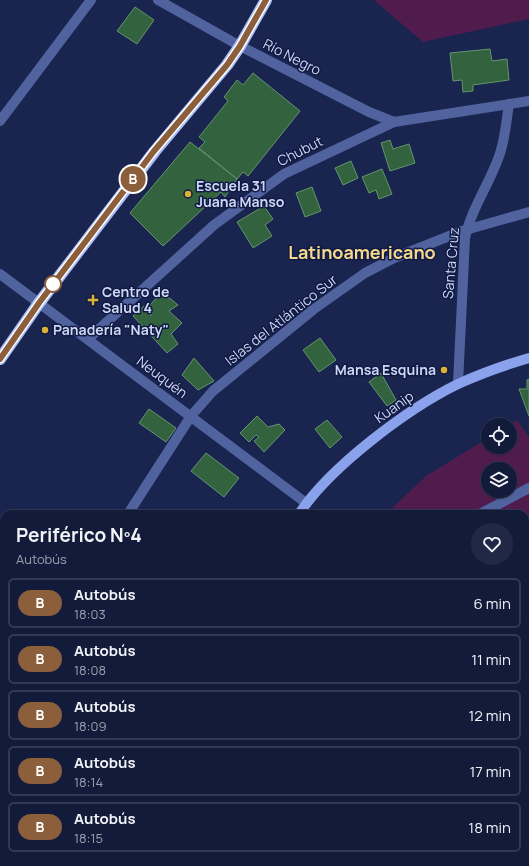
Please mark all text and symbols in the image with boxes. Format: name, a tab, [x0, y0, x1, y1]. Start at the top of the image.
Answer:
street label: Río Negro	[260, 34, 324, 79]
street label: Chubut	[274, 131, 326, 170]
line badge: B	[120, 166, 146, 192]
text: B	[129, 169, 137, 188]
place label: Escuela 31 Juana Manso	[196, 176, 285, 211]
marker: Escuela 31 Juana Manso	[183, 189, 193, 199]
street label: Santa Cruz	[438, 226, 463, 299]
district label: Latinoamericano	[288, 240, 436, 264]
street label: Islas del Atlántico Sur	[221, 270, 341, 369]
unlabelled marker	[44, 275, 62, 293]
place label: Centro de Salud 4	[102, 282, 169, 317]
marker: Centro de Salud 4	[87, 294, 99, 306]
place label: Panadería "Naty"	[53, 320, 169, 339]
marker: Panadería "Naty"	[40, 325, 50, 335]
street label: Neuquén	[133, 351, 192, 402]
place label: Mansa Esquina	[335, 360, 436, 379]
marker: Mansa Esquina	[439, 365, 449, 375]
street label: Kuanip	[370, 386, 417, 427]
map controls	[481, 418, 517, 498]
button: locate	[481, 418, 517, 454]
button: layers	[481, 462, 517, 498]
text: Periférico Nº4	[16, 522, 142, 548]
button: heart	[471, 523, 513, 565]
text: Autobús	[16, 550, 67, 568]
text: Autobús	[74, 584, 136, 605]
text: B	[36, 593, 44, 612]
text: 6 min	[474, 593, 511, 614]
text: 18:03	[74, 605, 106, 623]
text: Autobús	[74, 640, 136, 661]
text: B	[36, 649, 44, 668]
text: 11 min	[471, 649, 511, 670]
text: 18:08	[74, 661, 106, 679]
text: Autobús	[74, 696, 136, 717]
text: B	[36, 705, 44, 724]
text: 12 min	[468, 705, 511, 726]
text: 18:09	[74, 717, 107, 735]
text: Autobús	[74, 752, 136, 773]
text: B	[36, 761, 44, 780]
text: 17 min	[469, 761, 511, 782]
text: 18:14	[74, 773, 103, 791]
text: Autobús	[74, 808, 136, 829]
text: B	[36, 817, 44, 836]
text: 18 min	[468, 817, 511, 838]
text: 18:15	[74, 829, 103, 847]

